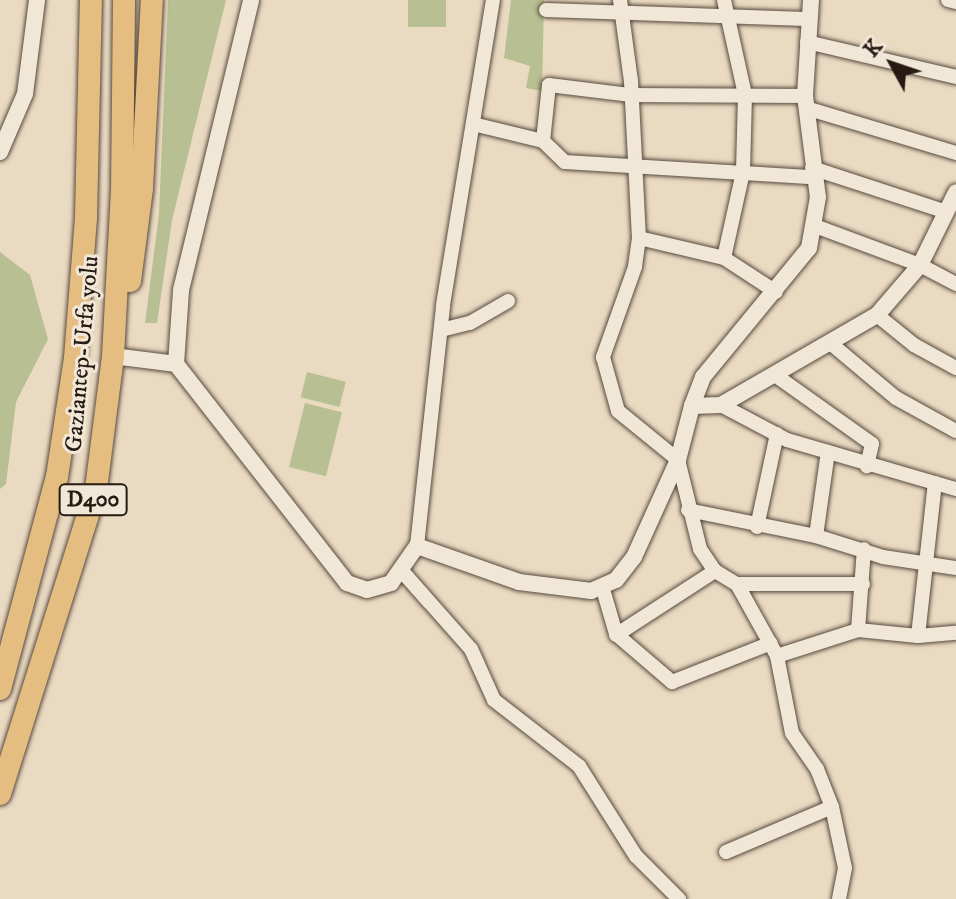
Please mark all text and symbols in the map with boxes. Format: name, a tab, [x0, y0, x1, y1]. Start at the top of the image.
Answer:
north arrow	[852, 24, 932, 104]
text: K	[858, 34, 889, 63]
street label: Gaziantep-Urfa yolu	[60, 255, 106, 453]
road number: D400	[57, 482, 129, 518]

